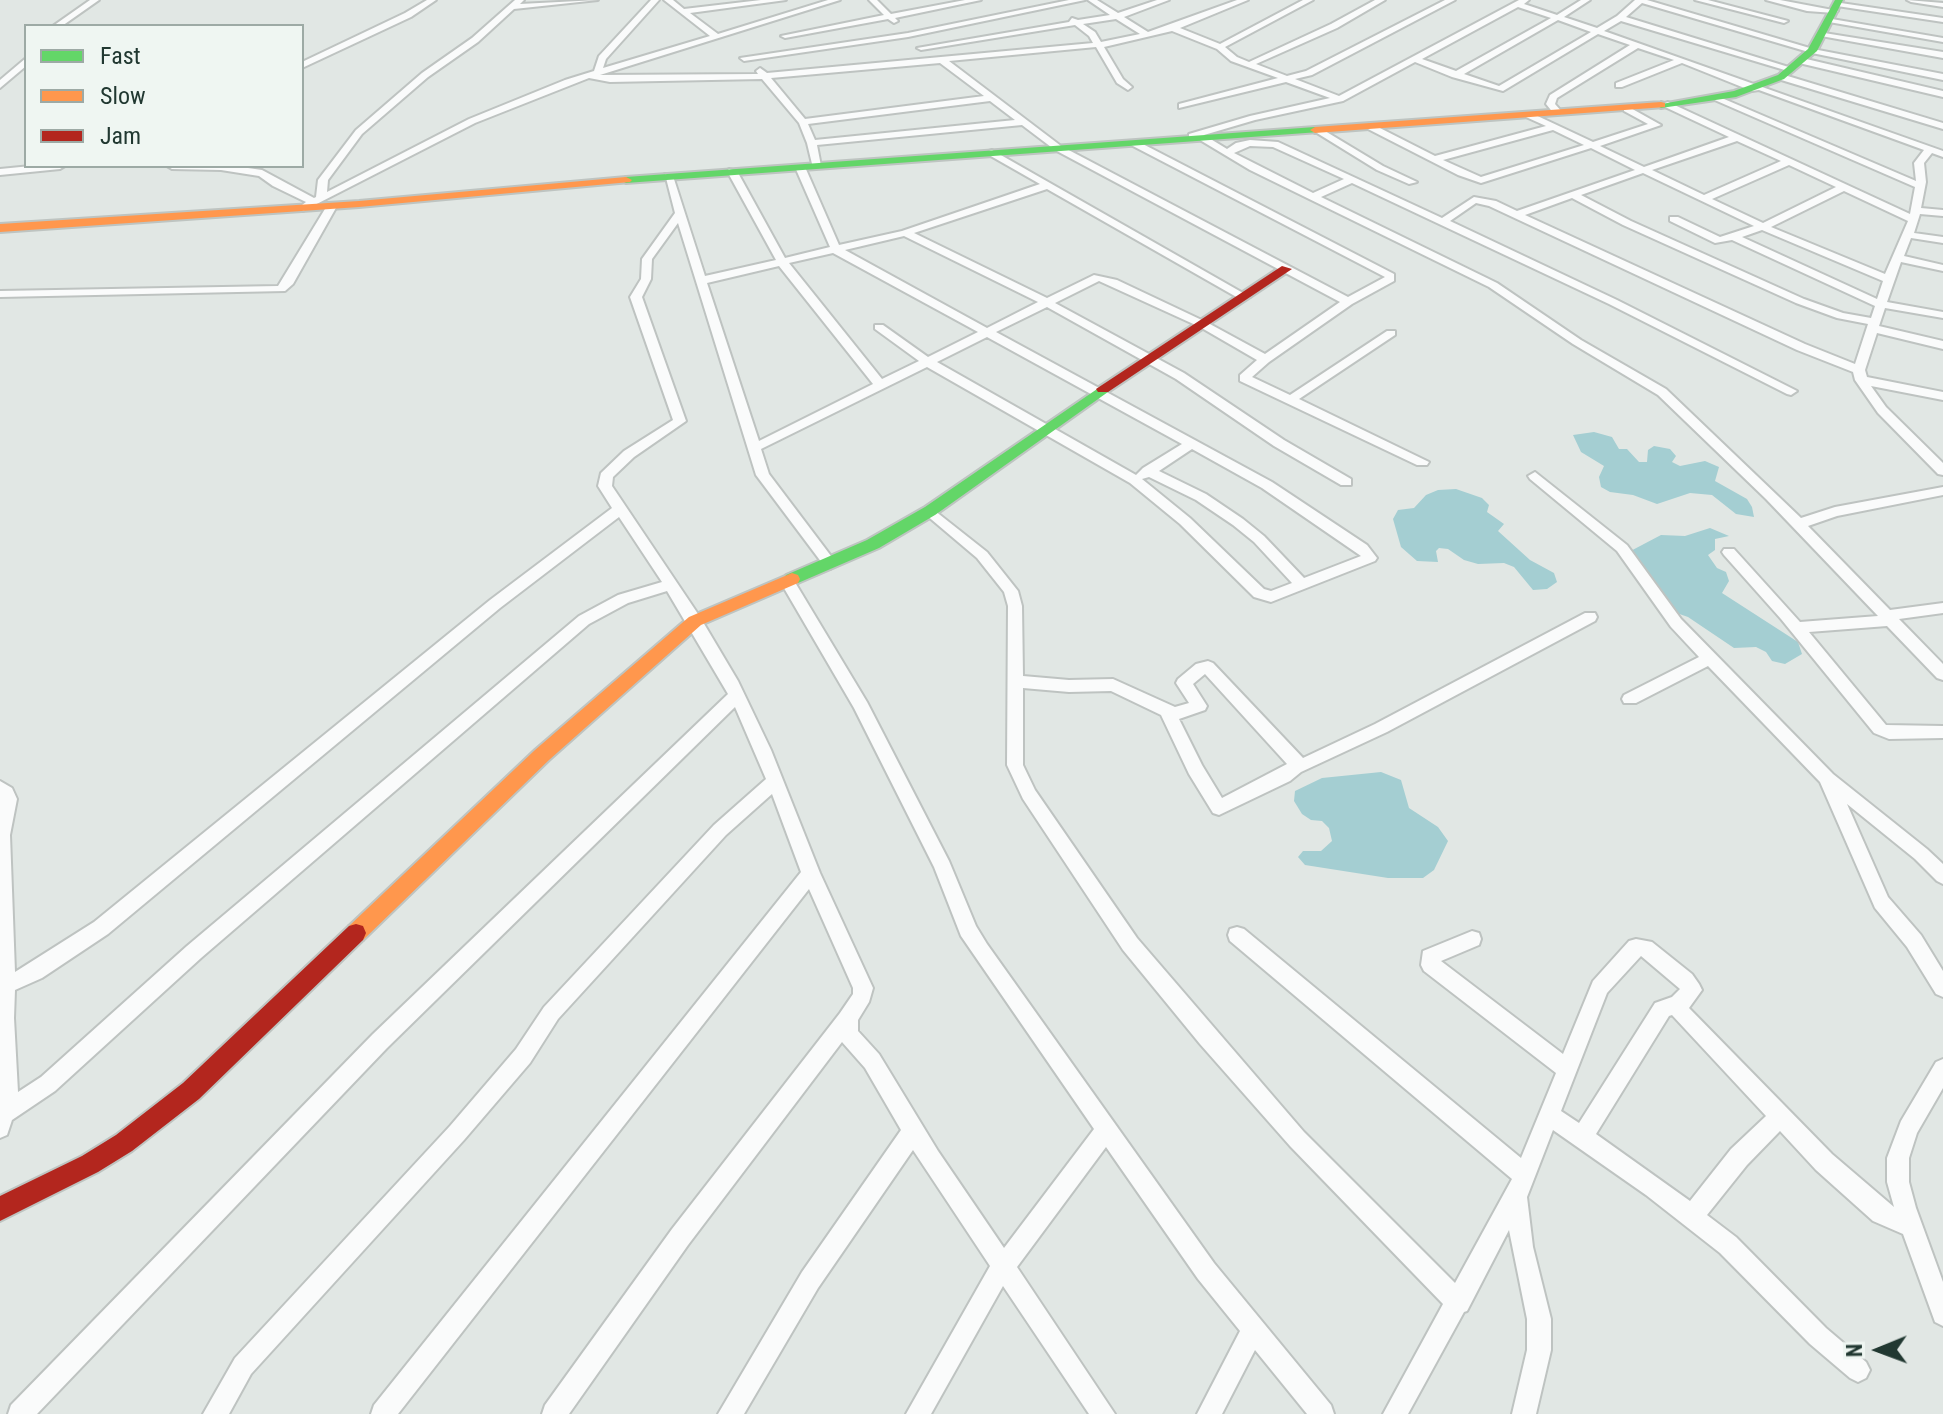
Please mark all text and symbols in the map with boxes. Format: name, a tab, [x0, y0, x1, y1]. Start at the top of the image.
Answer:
legend	[24, 24, 304, 168]
text: Fast	[100, 42, 141, 70]
text: Slow	[100, 82, 146, 110]
text: Jam	[100, 122, 141, 150]
north arrow	[1839, 1310, 1919, 1390]
text: N	[1842, 1343, 1867, 1357]

